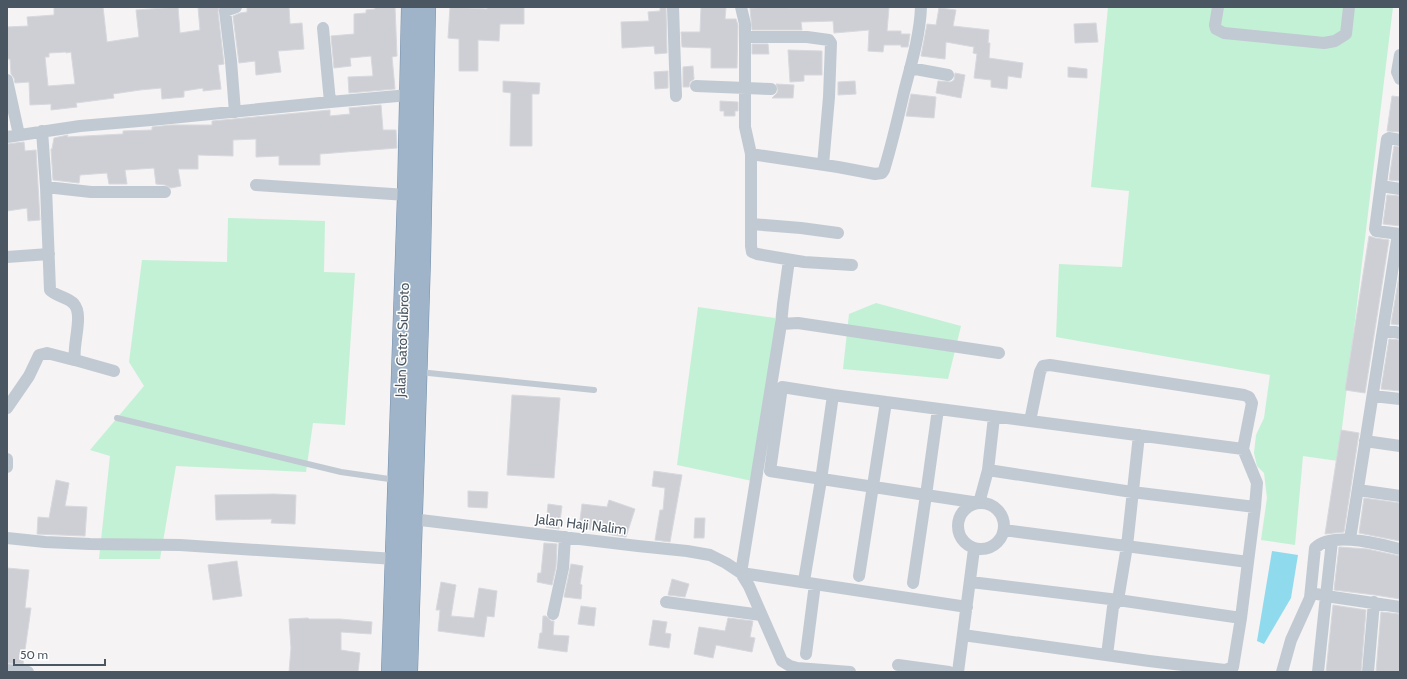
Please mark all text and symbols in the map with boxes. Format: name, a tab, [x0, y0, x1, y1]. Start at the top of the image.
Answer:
street label: Jalan Gatot Subroto	[391, 282, 413, 399]
street label: Jalan Haji Nalim	[533, 509, 628, 539]
scale bar	[14, 641, 105, 667]
text: 50 m	[20, 647, 48, 662]

